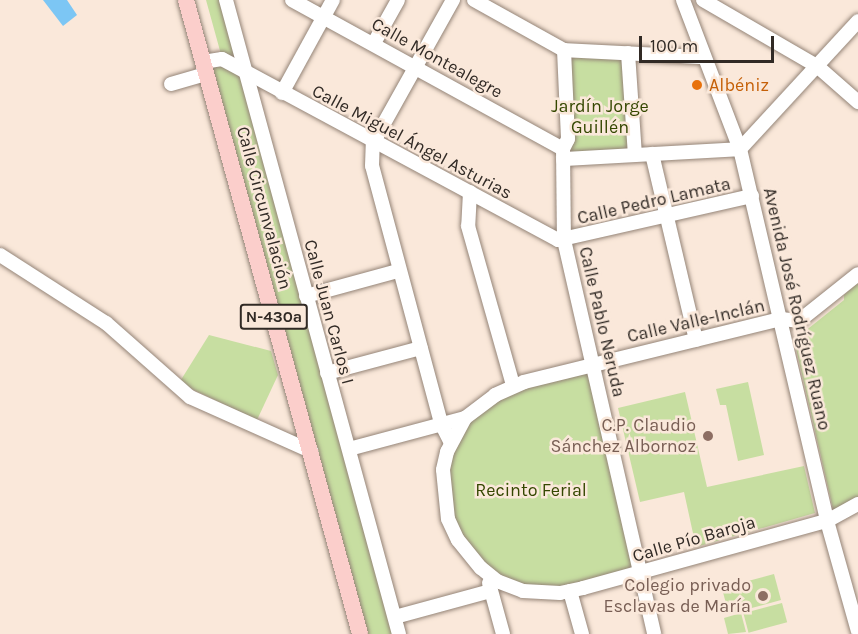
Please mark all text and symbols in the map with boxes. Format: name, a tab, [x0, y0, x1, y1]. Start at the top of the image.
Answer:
street label: Calle Montealegre	[368, 13, 506, 103]
scale bar	[642, 24, 777, 62]
text: 100 m	[650, 35, 698, 57]
place label: Albéniz	[709, 74, 769, 96]
marker: Albéniz	[690, 78, 704, 92]
street label: Calle Miguel Ángel Asturias	[308, 80, 516, 204]
park label: Jardín Jorge Guillén	[551, 96, 649, 138]
street label: Calle Circunvalación	[232, 124, 296, 292]
street label: Calle Pedro Lamata	[575, 173, 733, 229]
street label: Avenida José Rodríguez Ruano	[759, 186, 835, 432]
street label: Calle Juan Carlos I	[299, 237, 359, 387]
street label: Calle Pablo Neruda	[574, 245, 630, 399]
street label: Calle Valle-Inclán	[625, 295, 767, 347]
road number: N-430a	[240, 304, 308, 330]
place label: C.P. Claudio Sánchez Albornoz	[551, 415, 696, 458]
marker: C.P. Claudio Sánchez Albornoz	[701, 429, 715, 443]
park label: Recinto Ferial	[475, 479, 587, 501]
street label: Calle Pío Baroja	[630, 511, 758, 567]
place label: Colegio privado Esclavas de María	[603, 575, 751, 618]
marker: Colegio privado Esclavas de María	[756, 589, 770, 603]

